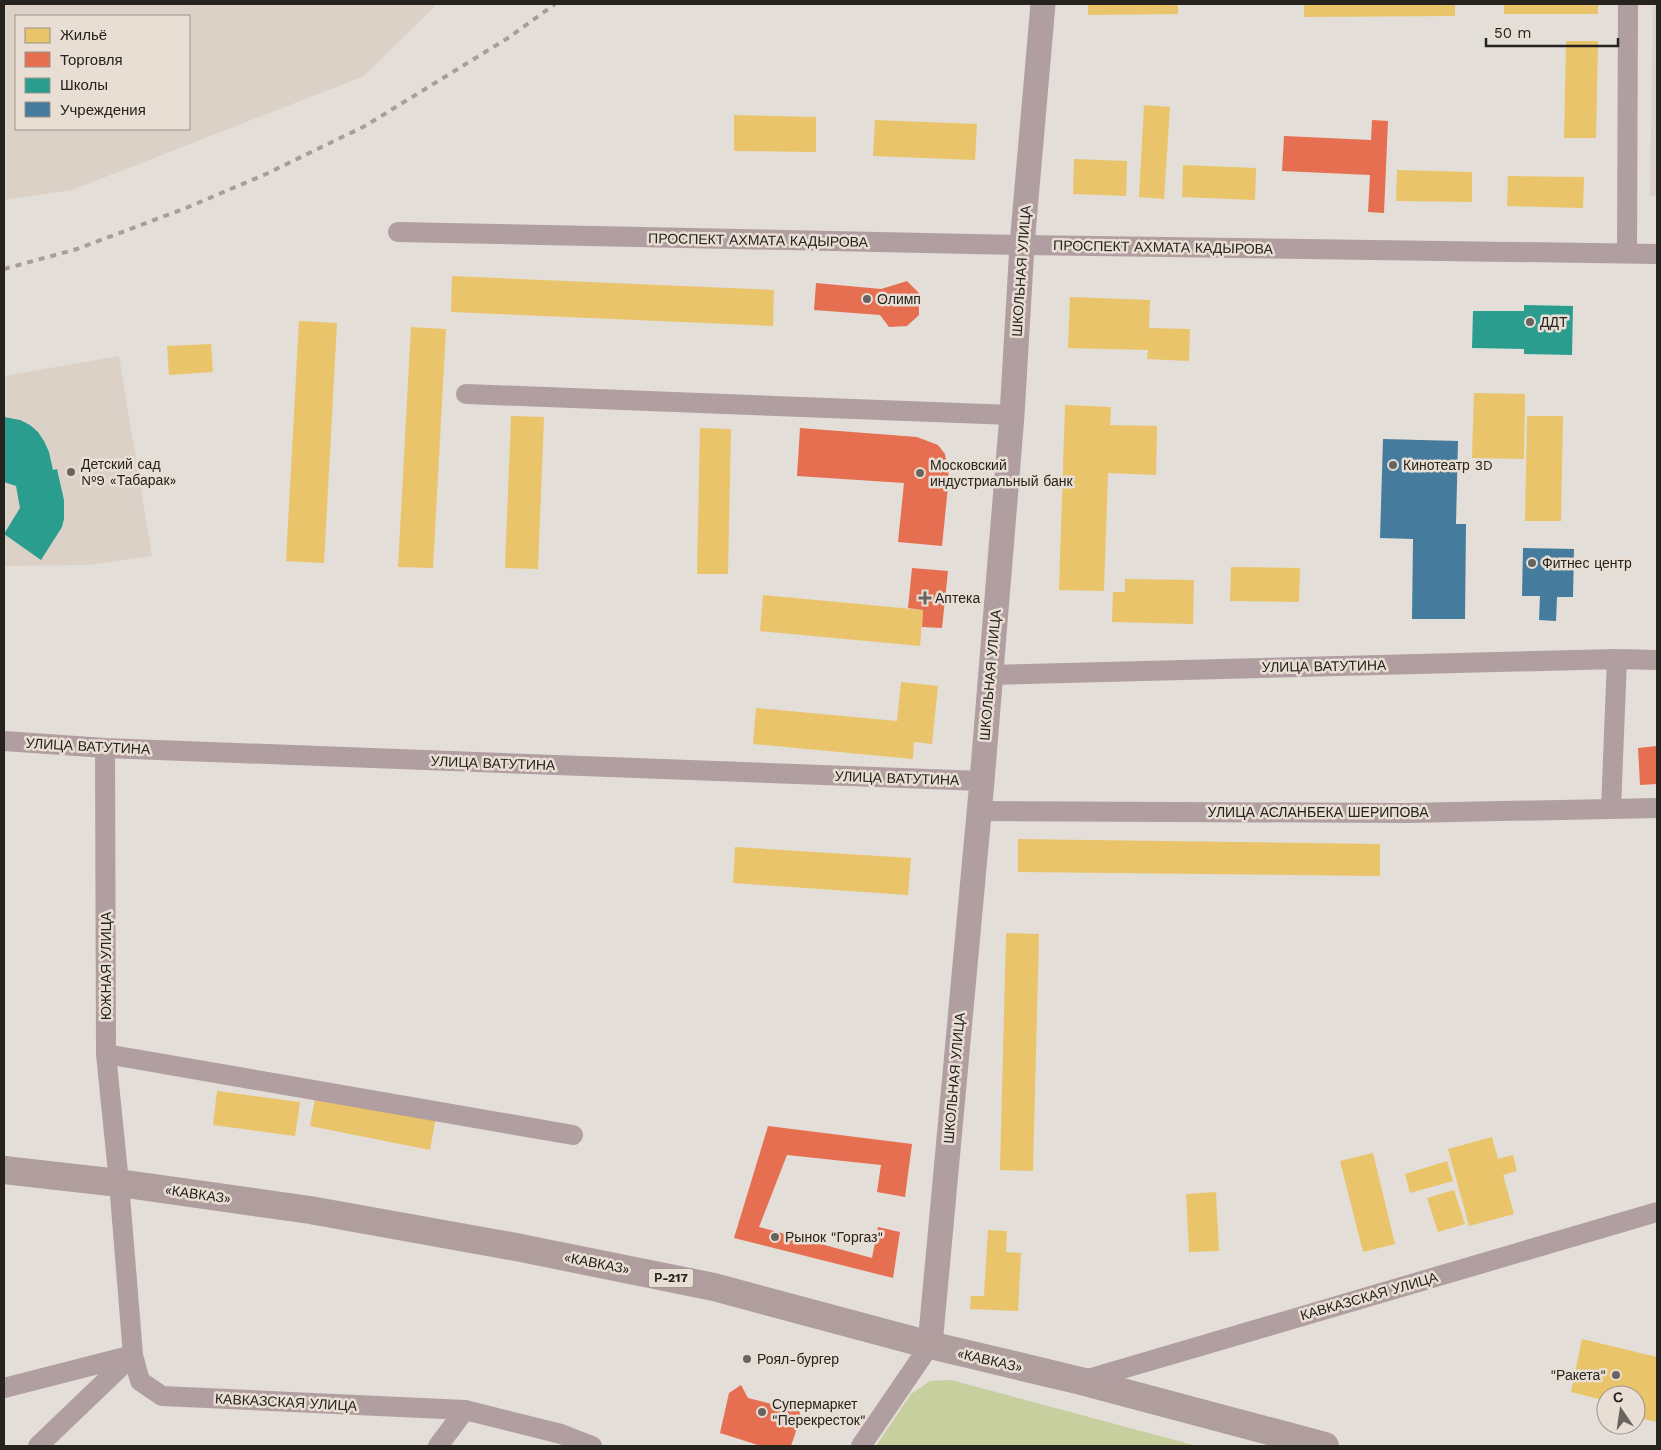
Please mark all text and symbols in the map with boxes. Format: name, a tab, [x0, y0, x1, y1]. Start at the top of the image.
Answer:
legend	[15, 15, 190, 130]
scale bar	[1486, 15, 1618, 47]
text: 50 m	[1494, 24, 1531, 42]
text: Жильё	[60, 26, 107, 44]
text: Торговля	[60, 51, 123, 69]
text: Школы	[60, 76, 108, 94]
text: Учреждения	[60, 101, 146, 119]
street label: ШКОЛЬНАЯ УЛИЦА	[1008, 204, 1034, 337]
street label: ПРОСПЕКТ АХМАТА КАДЫРОВА	[648, 230, 869, 250]
street label: ПРОСПЕКТ АХМАТА КАДЫРОВА	[1053, 237, 1274, 257]
place label: Олимп	[877, 291, 921, 307]
marker: Олимп	[861, 293, 873, 305]
place label: ДДТ	[1540, 314, 1568, 330]
marker: ДДТ	[1524, 316, 1536, 328]
place label: Детский сад №9 «Табарак»	[81, 456, 177, 488]
place label: Московский индустриальный банк	[930, 457, 1073, 489]
place label: Кинотеатр 3D	[1403, 457, 1493, 473]
marker: Кинотеатр 3D	[1387, 459, 1399, 471]
marker: Детский сад №9 «Табарак»	[65, 466, 77, 478]
marker: Московский индустриальный банк	[914, 467, 926, 479]
place label: Фитнес центр	[1542, 555, 1632, 571]
marker: Фитнес центр	[1526, 557, 1538, 569]
place label: Аптека	[935, 590, 980, 606]
marker: Аптека	[919, 592, 931, 604]
street label: ШКОЛЬНАЯ УЛИЦА	[976, 608, 1004, 741]
street label: УЛИЦА ВАТУТИНА	[1261, 657, 1387, 675]
street label: УЛИЦА ВАТУТИНА	[25, 735, 151, 757]
street label: УЛИЦА ВАТУТИНА	[430, 753, 556, 773]
street label: УЛИЦА ВАТУТИНА	[834, 768, 960, 788]
street label: УЛИЦА АСЛАНБЕКА ШЕРИПОВА	[1208, 804, 1429, 820]
street label: ЮЖНАЯ УЛИЦА	[98, 911, 114, 1020]
street label: ШКОЛЬНАЯ УЛИЦА	[940, 1011, 968, 1144]
street label: «КАВКАЗ»	[164, 1181, 232, 1207]
place label: Рынок "Горгаз"	[785, 1229, 883, 1245]
marker: Рынок "Горгаз"	[769, 1231, 781, 1243]
street label: «КАВКАЗ»	[563, 1249, 631, 1277]
road number: Р-217	[648, 1268, 694, 1288]
street label: КАВКАЗСКАЯ УЛИЦА	[1298, 1269, 1440, 1323]
street label: «КАВКАЗ»	[956, 1345, 1024, 1375]
place label: Роял-бургер	[757, 1351, 839, 1367]
marker: Роял-бургер	[741, 1353, 753, 1365]
place label: "Ракета"	[1550, 1367, 1606, 1383]
marker: "Ракета"	[1610, 1369, 1622, 1381]
north arrow	[1596, 1385, 1646, 1435]
text: С	[1611, 1388, 1625, 1406]
street label: КАВКАЗСКАЯ УЛИЦА	[215, 1390, 358, 1414]
place label: Супермаркет "Перекресток"	[772, 1396, 866, 1428]
marker: Супермаркет "Перекресток"	[756, 1406, 768, 1418]

